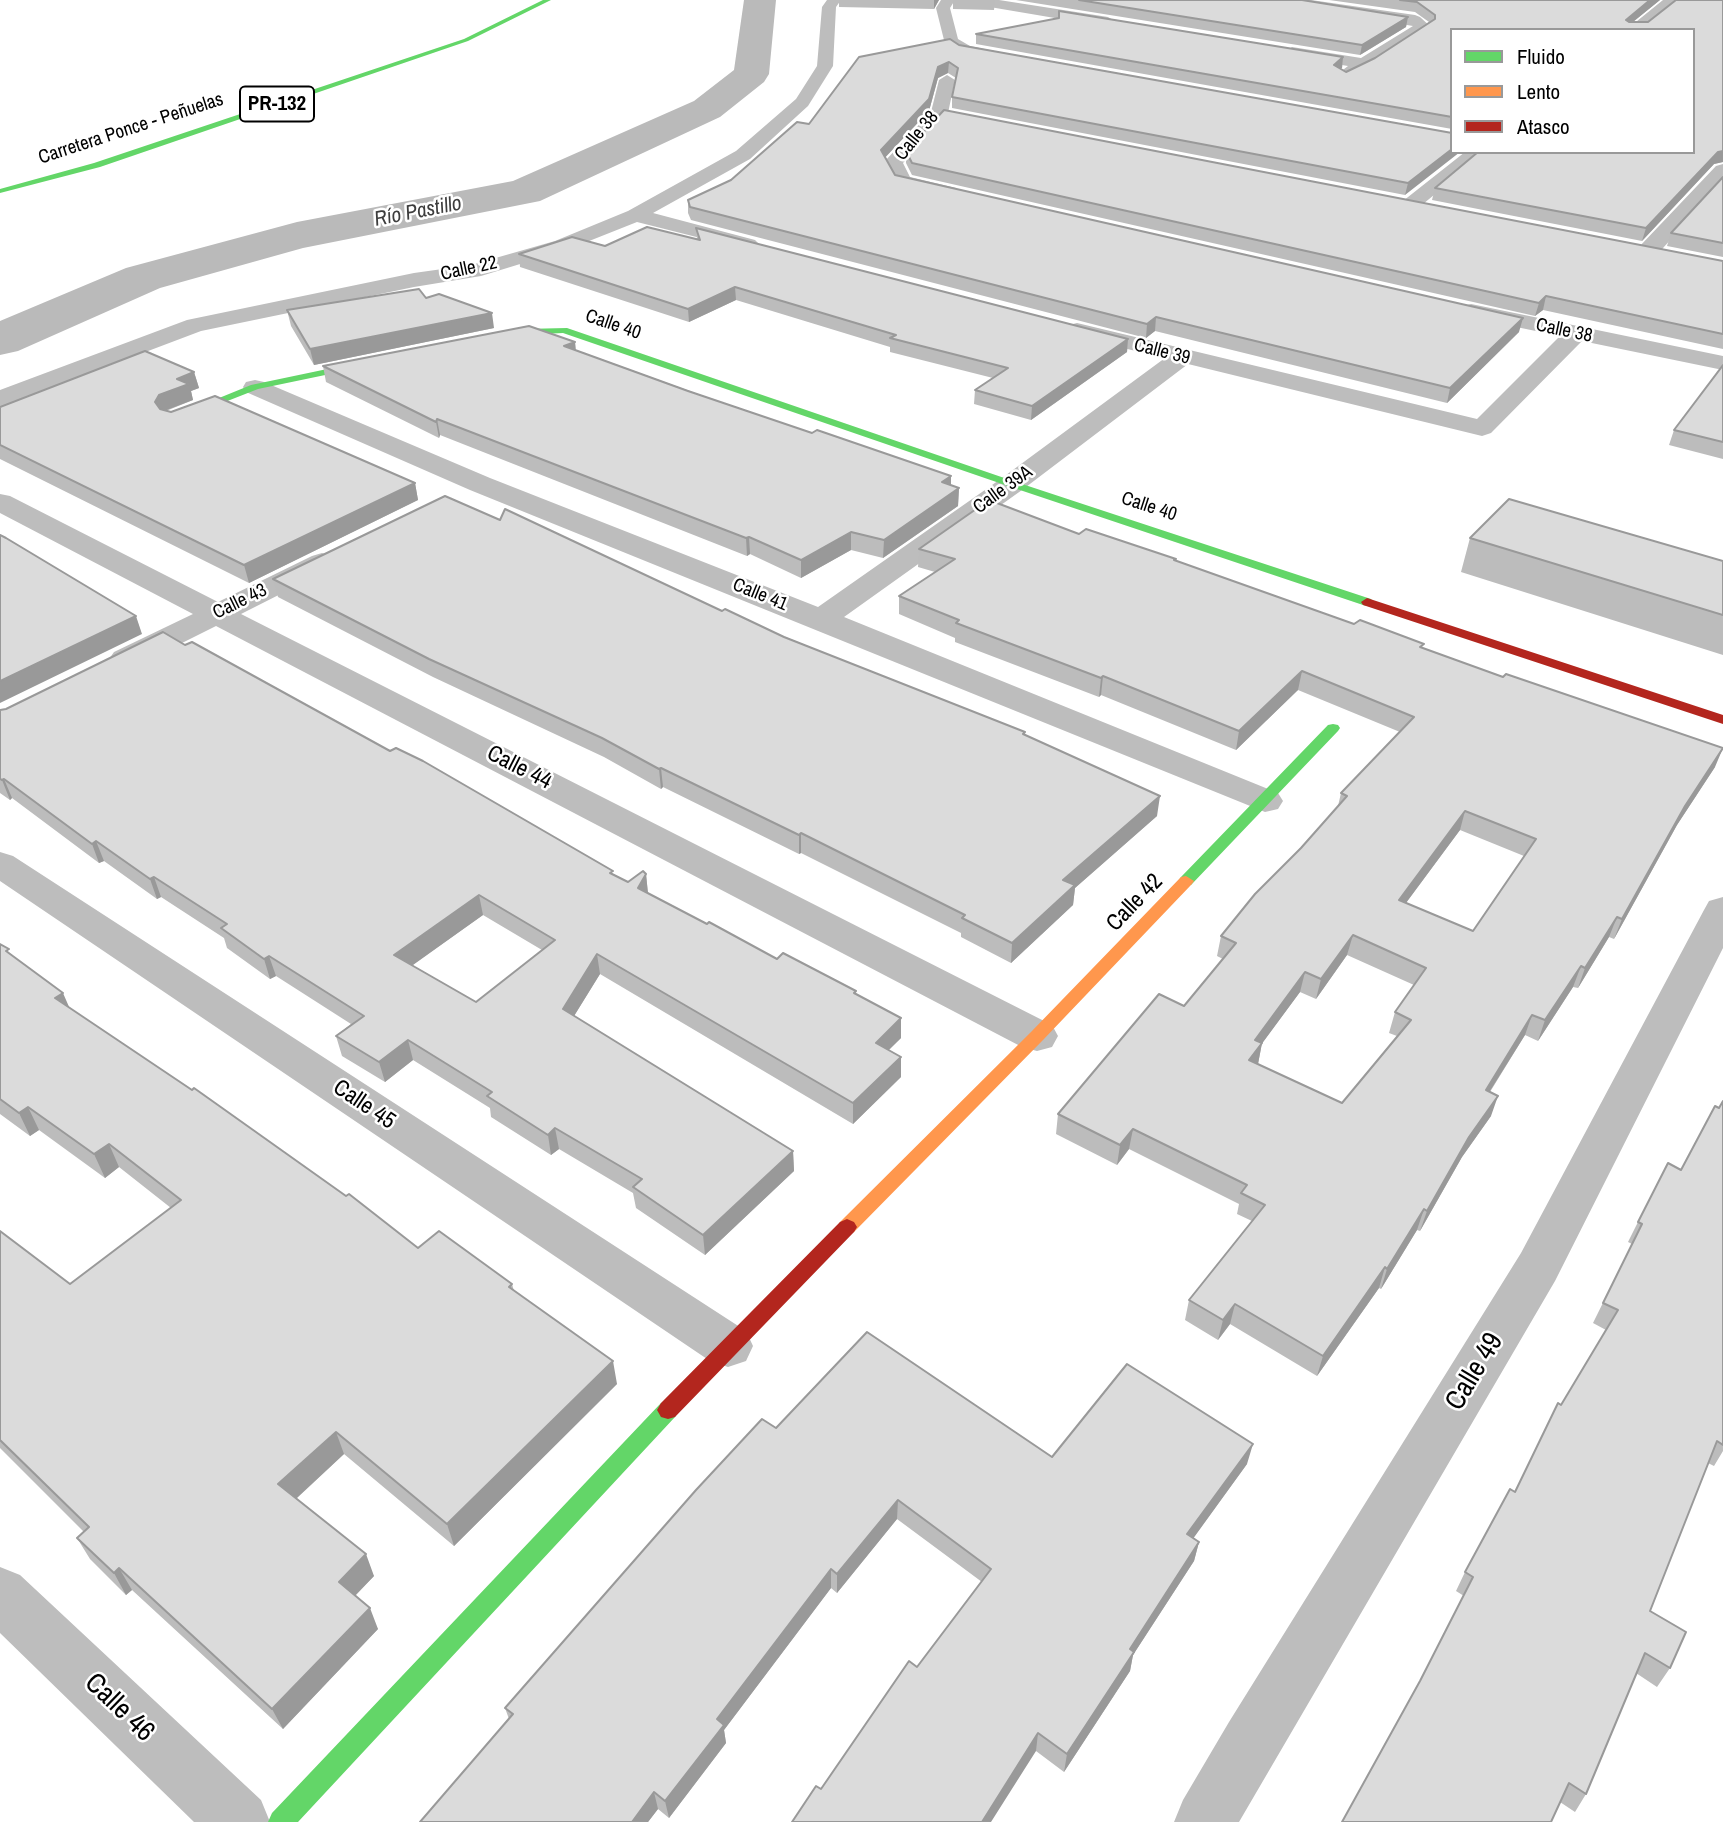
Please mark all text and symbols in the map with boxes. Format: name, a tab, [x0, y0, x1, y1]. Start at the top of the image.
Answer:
legend	[1450, 28, 1695, 154]
text: Fluido	[1517, 42, 1565, 71]
text: Lento	[1517, 77, 1560, 106]
road number: PR-132	[240, 86, 314, 122]
street label: Carretera Ponce - Peñuelas	[36, 88, 226, 170]
street label: Calle 38	[890, 107, 944, 165]
text: Atasco	[1517, 112, 1570, 141]
water label: Río Pastillo	[372, 191, 464, 233]
street label: Calle 22	[439, 252, 499, 286]
street label: Calle 40	[582, 305, 644, 345]
street label: Calle 38	[1534, 314, 1594, 348]
street label: Calle 39	[1132, 334, 1192, 370]
street label: Calle 39A	[969, 461, 1037, 519]
street label: Calle 40	[1118, 487, 1180, 527]
street label: Calle 41	[729, 574, 791, 616]
street label: Calle 43	[209, 579, 271, 625]
street label: Calle 44	[482, 740, 556, 796]
street label: Calle 42	[1101, 869, 1169, 937]
street label: Calle 45	[328, 1074, 400, 1136]
street label: Calle 49	[1439, 1327, 1511, 1417]
street label: Calle 46	[77, 1667, 161, 1749]

